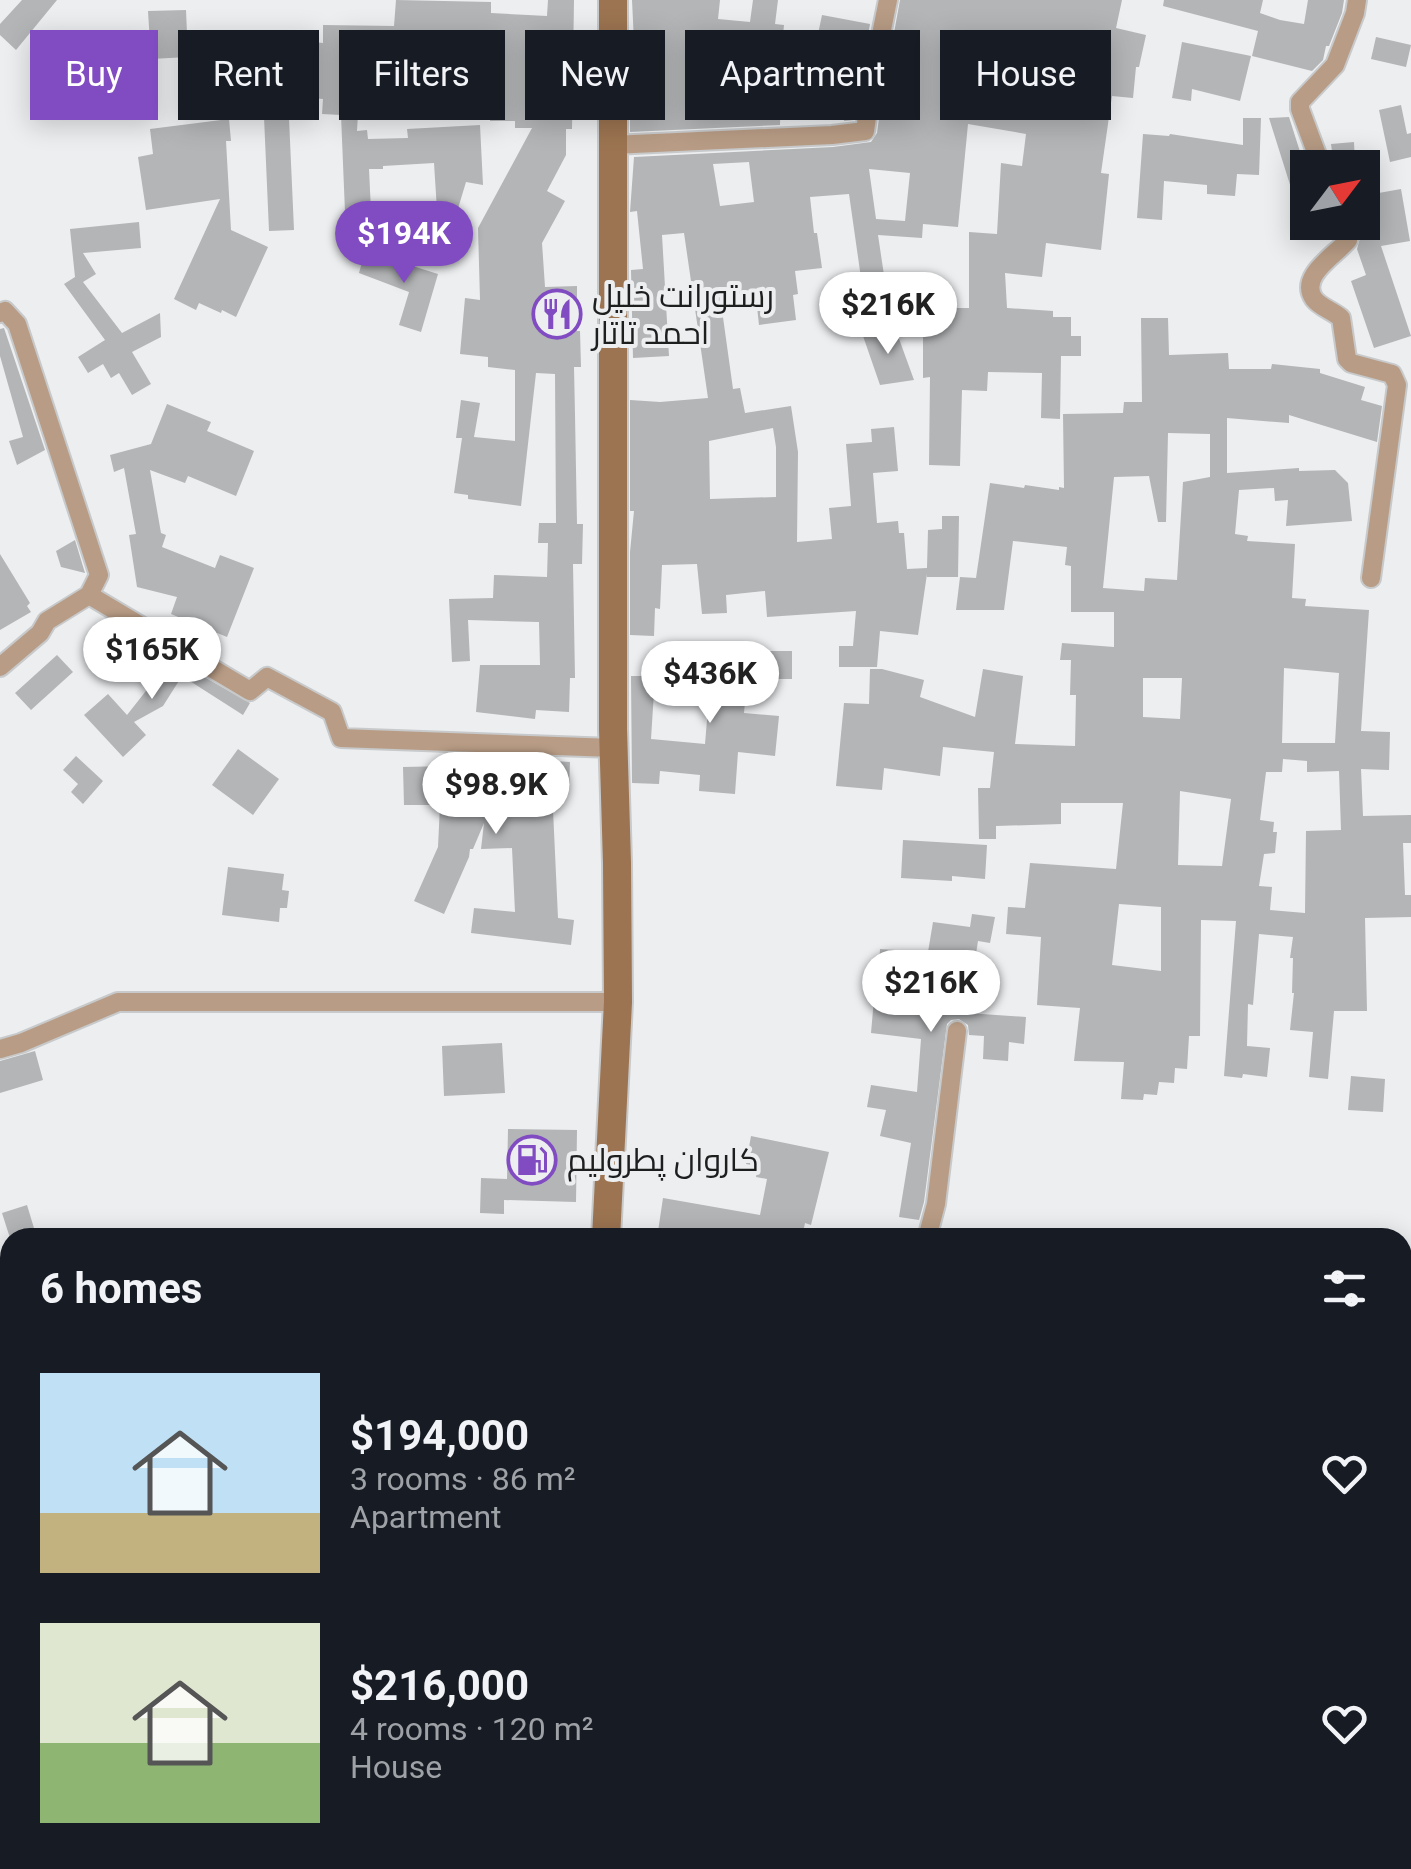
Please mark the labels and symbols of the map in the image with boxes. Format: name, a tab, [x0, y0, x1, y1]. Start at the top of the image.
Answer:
north arrow	[1290, 150, 1380, 240]
pin: $194K	[334, 201, 474, 286]
pin: $216K	[818, 272, 958, 357]
place label: رستورانت خلیل احمد تاتار	[590, 277, 774, 352]
restaurant icon: رستورانت خلیل احمد تاتار	[531, 288, 583, 340]
pin: $165K	[82, 617, 222, 702]
pin: $436K	[640, 641, 780, 726]
pin: $98.9K	[415, 752, 577, 837]
pin: $216K	[861, 950, 1001, 1035]
fuel station icon: کاروان پطرولیم	[506, 1134, 558, 1186]
place label: کاروان پطرولیم	[567, 1141, 759, 1182]

